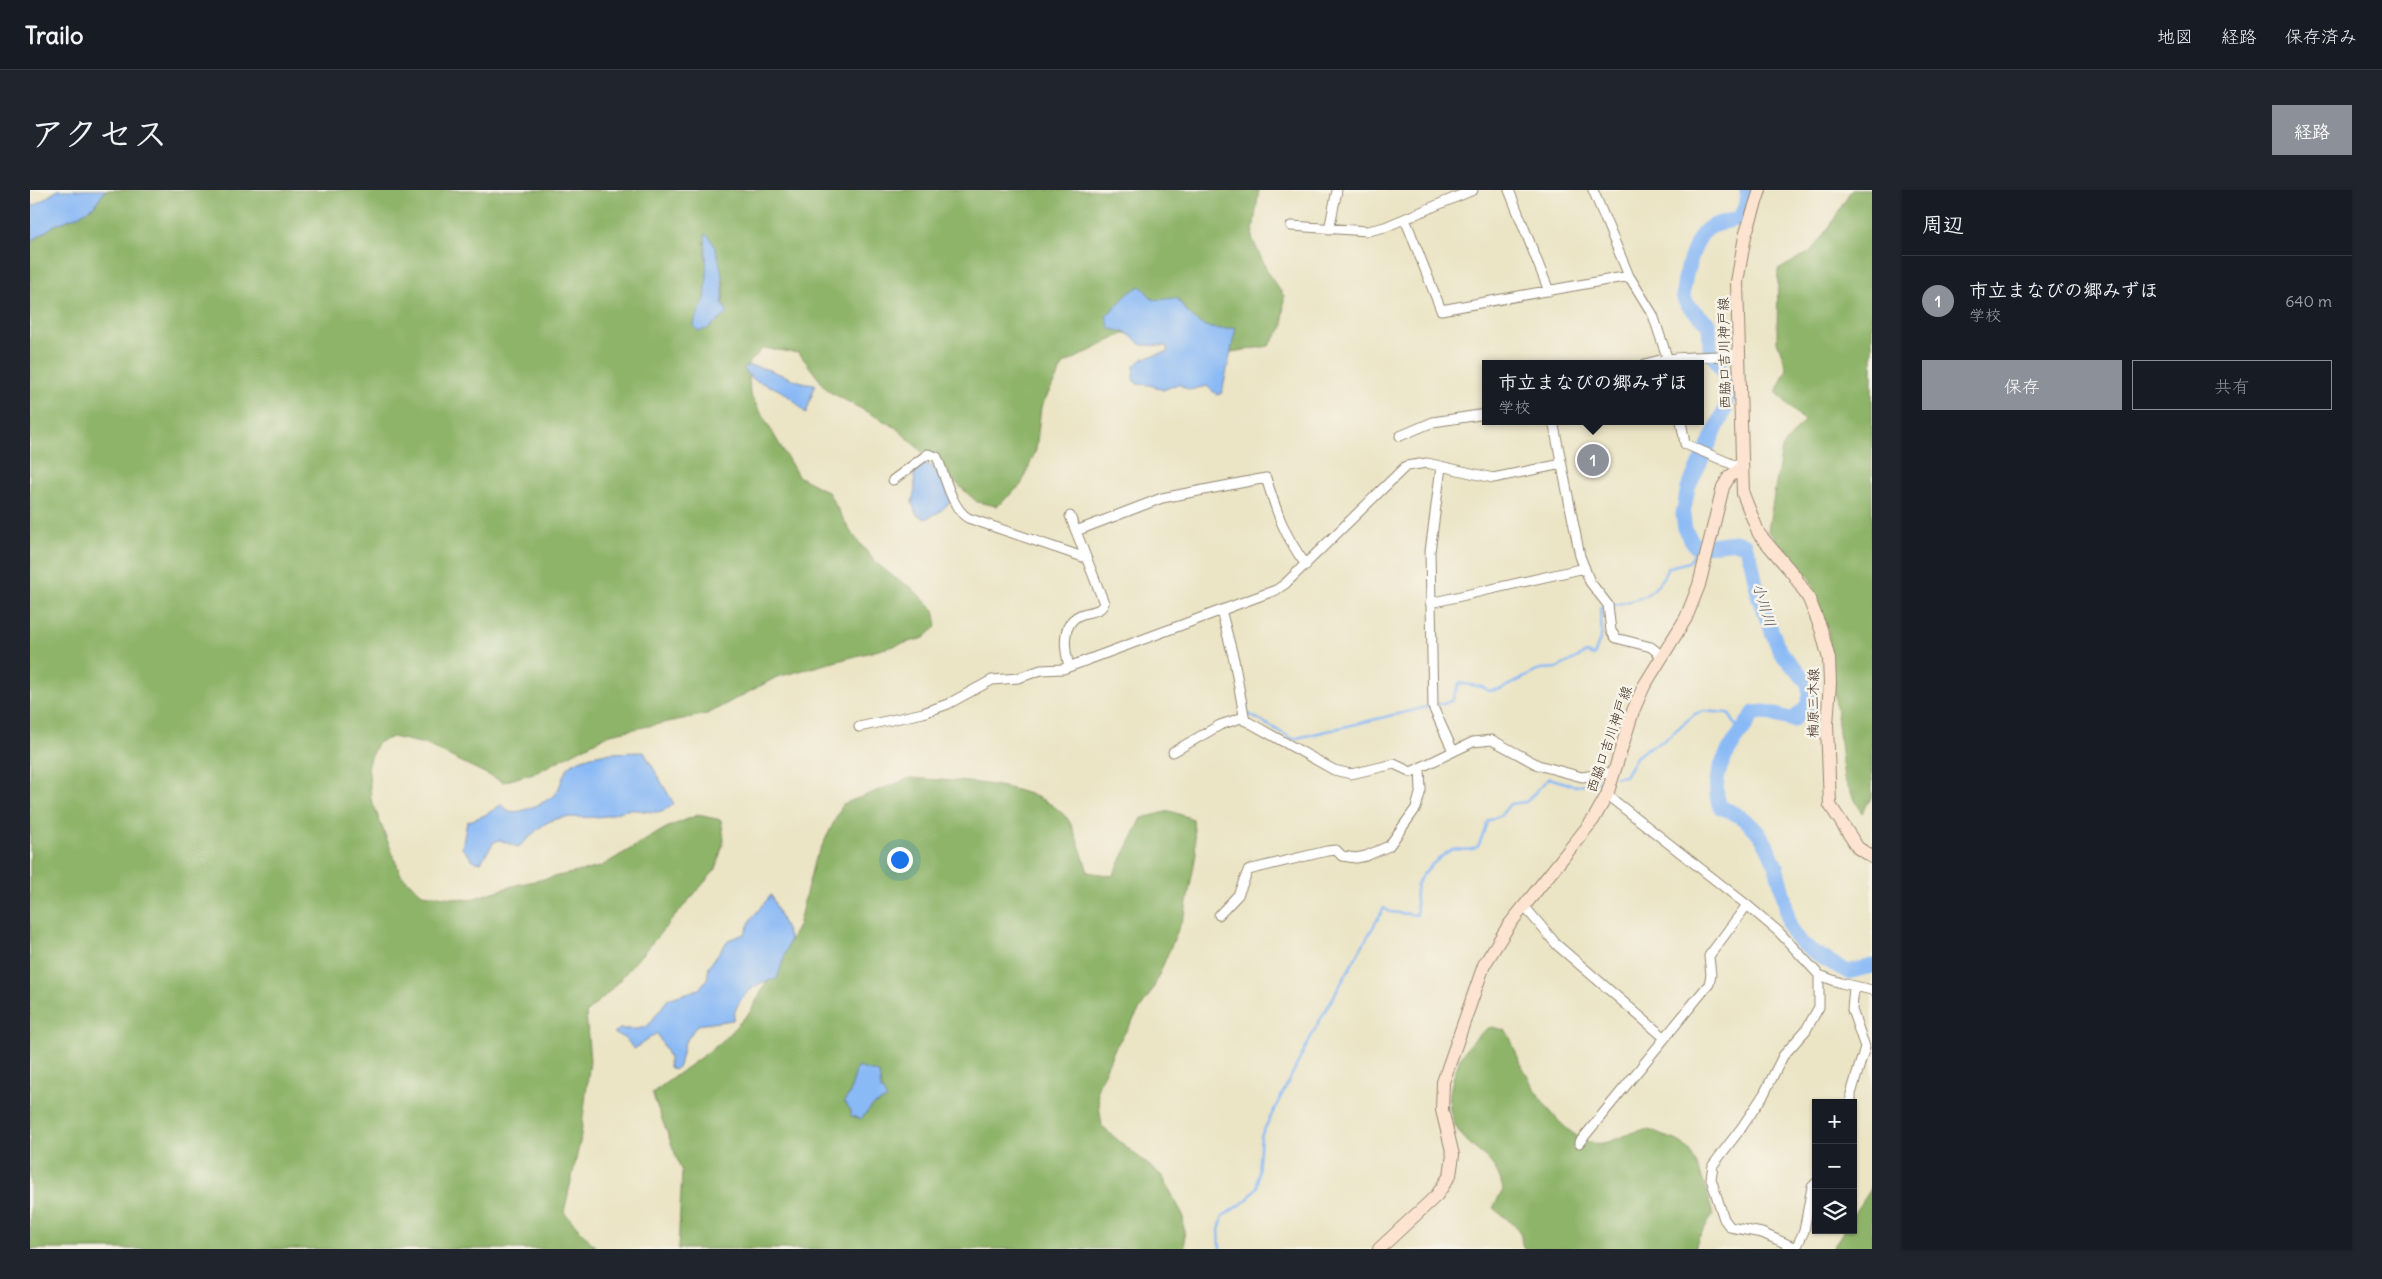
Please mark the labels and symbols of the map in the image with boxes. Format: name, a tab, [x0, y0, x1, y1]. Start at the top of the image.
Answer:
street label: 西脇口吉川神戸線	[1714, 297, 1734, 409]
pin: 1	[1577, 441, 1609, 479]
water label: 小川川	[1749, 581, 1780, 629]
street label: 楠原三木線	[1803, 668, 1823, 738]
street label: 西脇口吉川神戸線	[1582, 683, 1636, 795]
your location	[887, 847, 913, 873]

